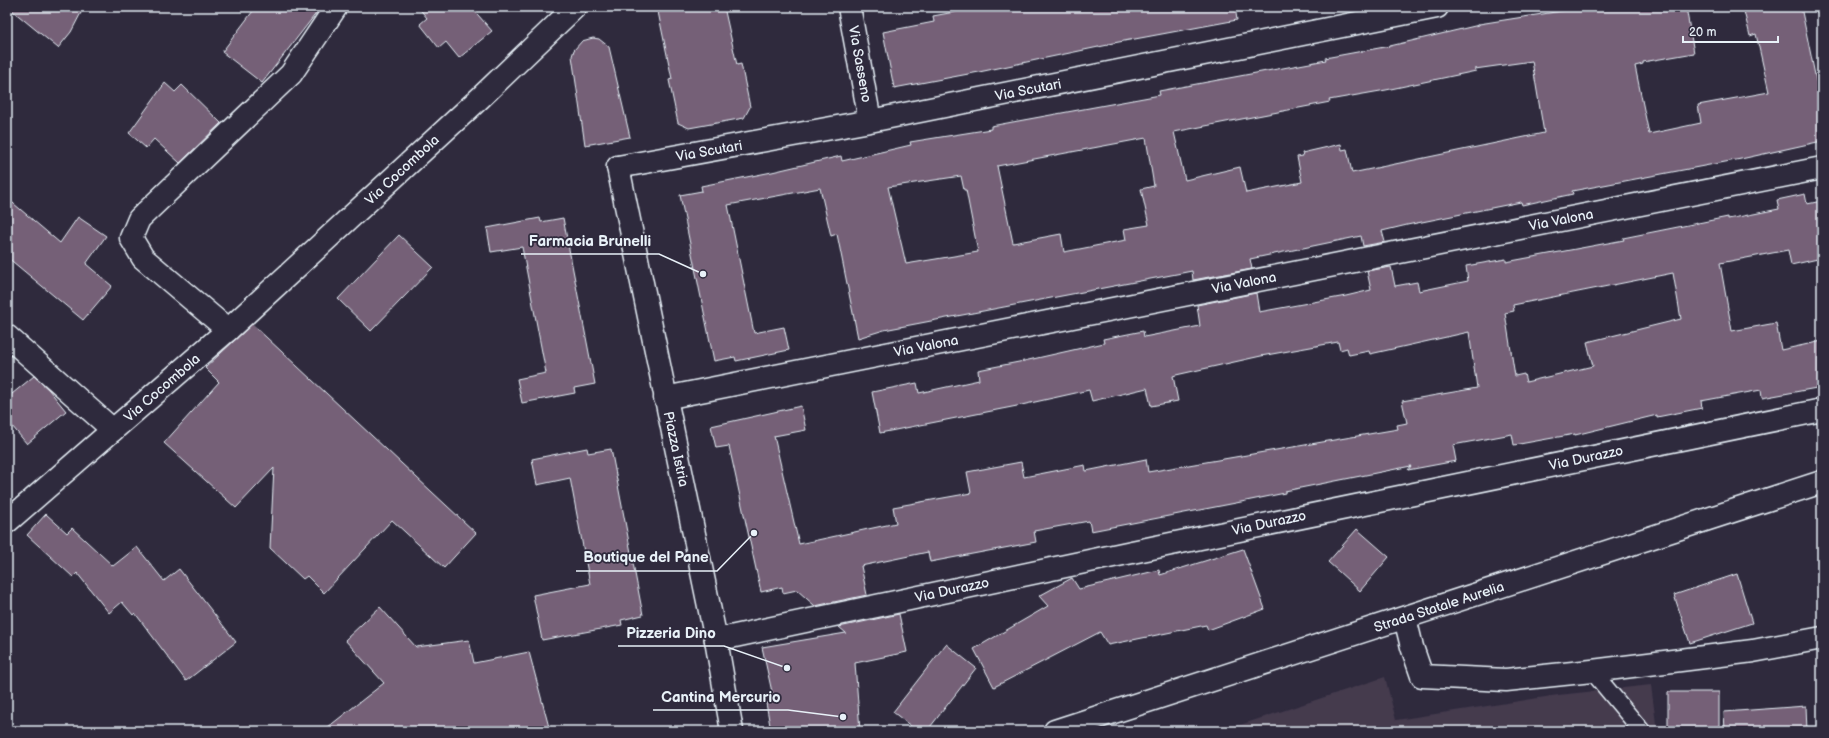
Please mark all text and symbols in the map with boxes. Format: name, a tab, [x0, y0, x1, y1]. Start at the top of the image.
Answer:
scale bar	[1683, 18, 1778, 44]
street label: Via Sasseno	[845, 24, 875, 104]
text: 20 m	[1689, 25, 1716, 40]
street label: Via Scutari	[993, 75, 1063, 105]
street label: Via Cocombola	[361, 131, 443, 209]
street label: Via Scutari	[674, 137, 744, 165]
street label: Via Valona	[1527, 205, 1595, 235]
callout: Farmacia Brunelli	[521, 227, 659, 254]
text: Farmacia Brunelli	[529, 232, 651, 251]
street label: Via Valona	[1210, 268, 1278, 298]
street label: Via Valona	[892, 331, 960, 361]
street label: Via Cocombola	[120, 350, 204, 426]
street label: Piazza Istria	[660, 410, 692, 488]
street label: Via Durazzo	[1547, 442, 1625, 474]
street label: Via Durazzo	[1230, 507, 1308, 539]
callout: Boutique del Pane	[576, 544, 717, 571]
text: Boutique del Pane	[583, 548, 709, 567]
street label: Via Durazzo	[913, 574, 991, 606]
street label: Strada Statale Aurelia	[1372, 578, 1506, 636]
callout: Pizzeria Dino	[618, 619, 724, 646]
text: Pizzeria Dino	[626, 624, 716, 643]
callout: Cantina Mercurio	[653, 683, 788, 710]
text: Cantina Mercurio	[661, 688, 781, 707]

